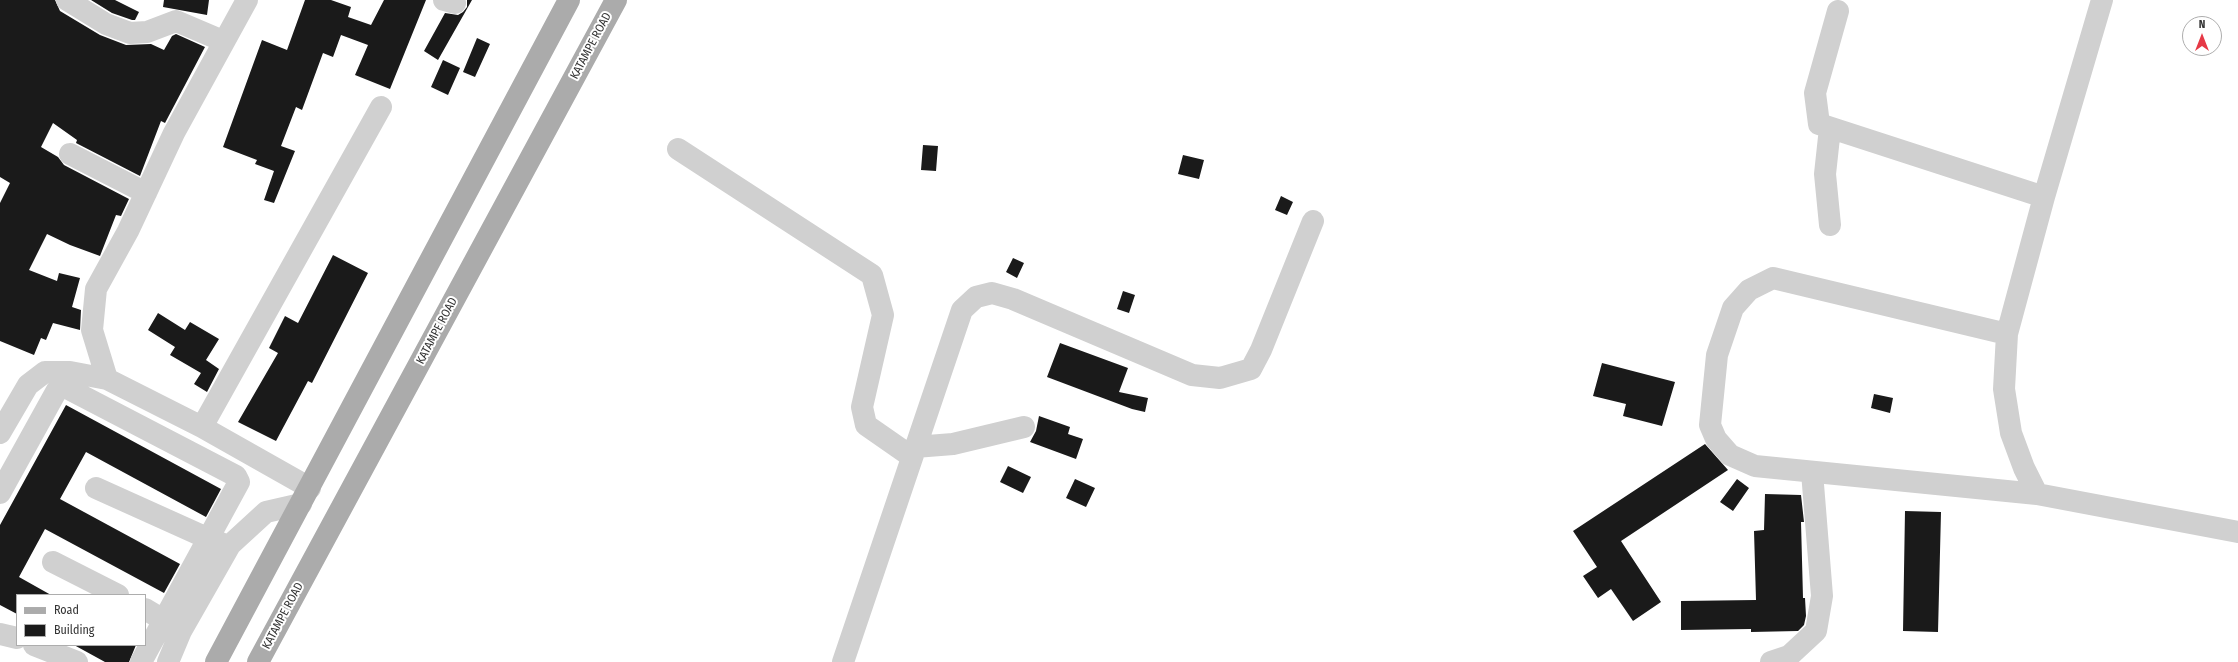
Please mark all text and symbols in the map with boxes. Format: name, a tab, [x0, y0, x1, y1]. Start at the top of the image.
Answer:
street label: KATAMPE ROAD	[567, 10, 615, 82]
north arrow	[2182, 16, 2222, 56]
text: N	[2199, 18, 2205, 31]
street label: KATAMPE ROAD	[413, 295, 461, 367]
street label: KATAMPE ROAD	[259, 580, 307, 652]
legend	[16, 594, 146, 646]
text: Road	[54, 603, 79, 617]
text: Building	[54, 623, 94, 637]

